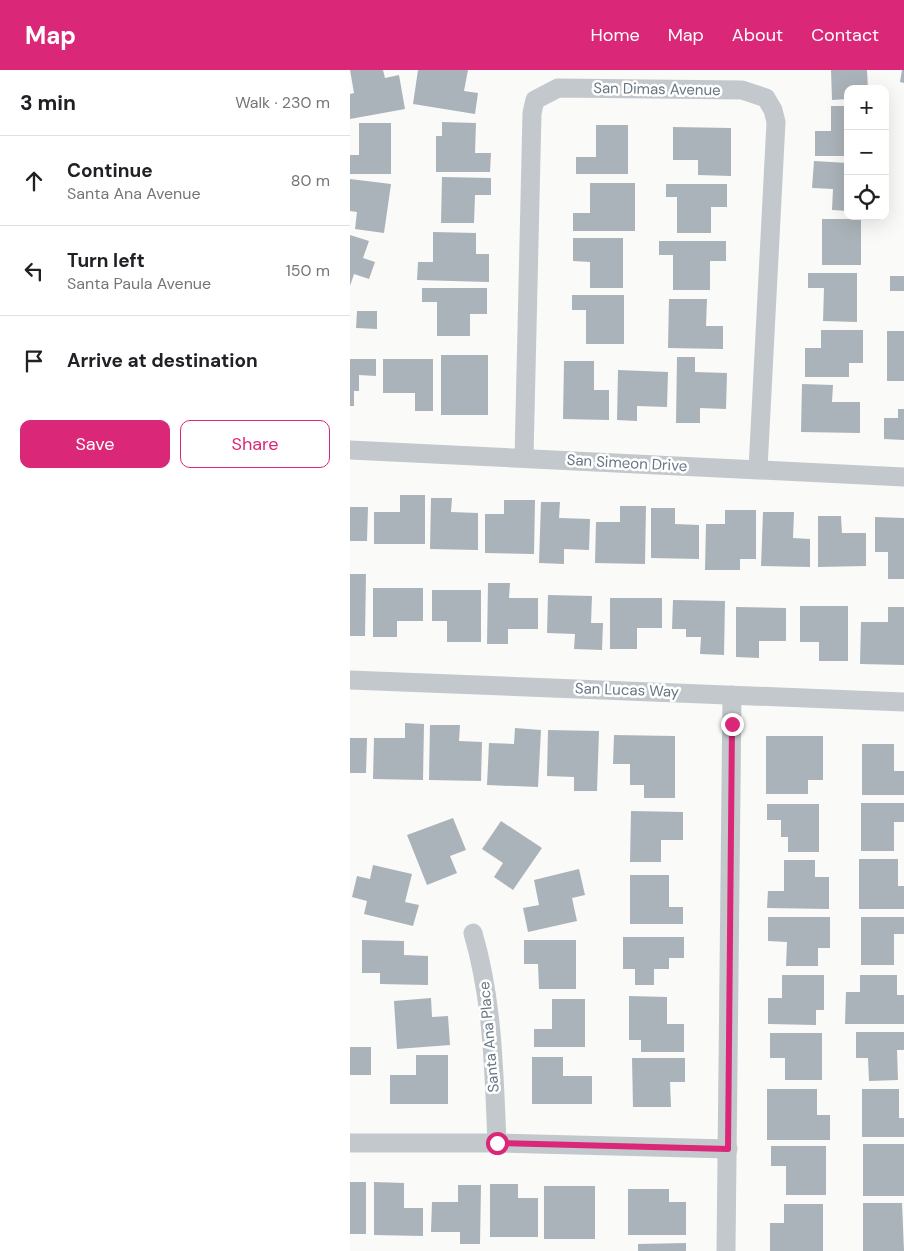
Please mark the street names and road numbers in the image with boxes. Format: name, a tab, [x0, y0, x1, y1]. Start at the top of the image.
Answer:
street label: San Dimas Avenue	[593, 78, 721, 100]
street label: San Simeon Drive	[566, 450, 688, 476]
street label: San Lucas Way	[575, 678, 680, 702]
street label: Santa Ana Place	[474, 981, 504, 1093]

